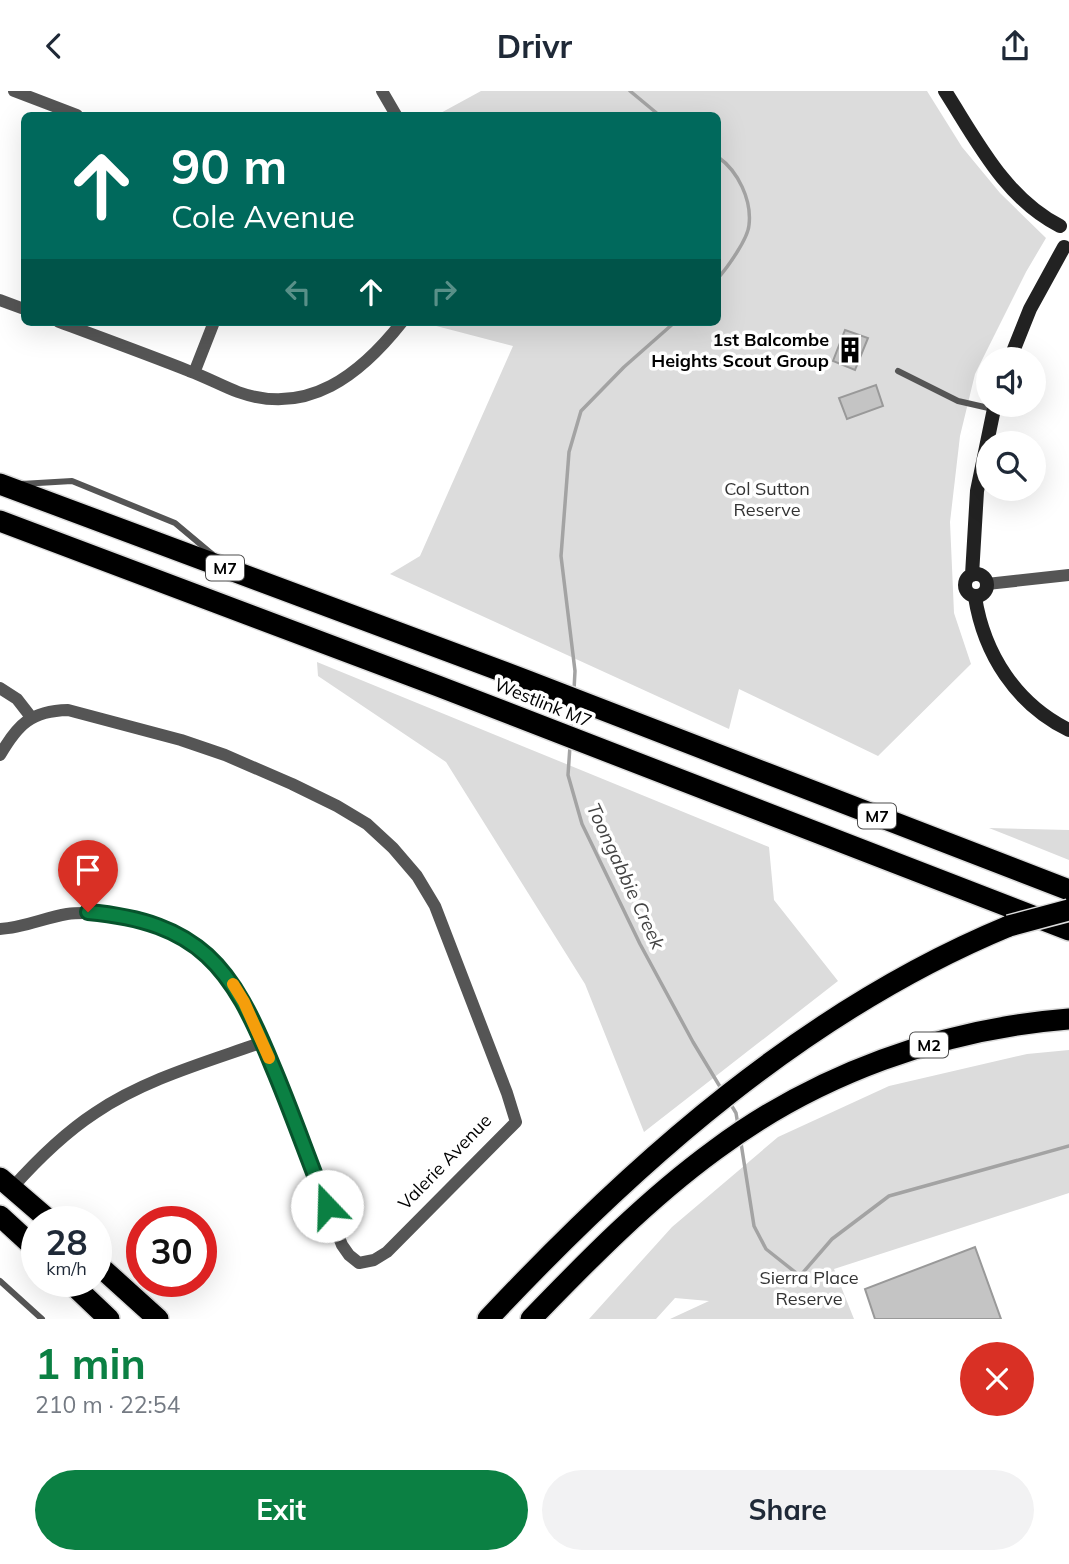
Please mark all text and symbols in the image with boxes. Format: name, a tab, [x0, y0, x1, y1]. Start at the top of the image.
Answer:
text: Drivr	[497, 26, 572, 66]
icon: back	[35, 27, 73, 65]
icon: share	[996, 27, 1034, 65]
text: 90 m	[171, 135, 287, 196]
icon: ahead	[56, 140, 147, 231]
text: Cole Avenue	[171, 196, 355, 236]
icon: left	[279, 273, 317, 311]
icon: ahead	[352, 273, 390, 311]
icon: right	[425, 273, 463, 311]
place label: 1st Balcombe Heights Scout Group	[651, 328, 829, 372]
building icon: 1st Balcombe Heights Scout Group	[835, 335, 865, 365]
map controls	[976, 347, 1046, 501]
button: sound	[976, 347, 1046, 417]
button: search	[976, 431, 1046, 501]
park label: Col Sutton Reserve	[724, 477, 810, 521]
road number: M7	[206, 555, 244, 581]
street label: Westlink M7	[491, 673, 595, 733]
water label: Toongabbie Creek	[582, 799, 671, 954]
road number: M7	[858, 803, 896, 829]
pin	[58, 840, 118, 912]
icon: arrive	[69, 851, 107, 889]
road number: M2	[910, 1033, 948, 1057]
street label: Valerie Avenue	[393, 1109, 496, 1214]
position arrow	[290, 1169, 364, 1243]
speed limit sign: 30	[126, 1206, 217, 1297]
text: 28	[45, 1220, 88, 1264]
text: km/h	[46, 1257, 87, 1280]
park label: Sierra Place Reserve	[759, 1266, 859, 1310]
text: 1 min	[35, 1337, 146, 1390]
button: close	[960, 1342, 1034, 1416]
text: 210 m · 22:54	[35, 1390, 180, 1419]
button: Exit	[35, 1470, 528, 1550]
button: Share	[542, 1470, 1034, 1550]

